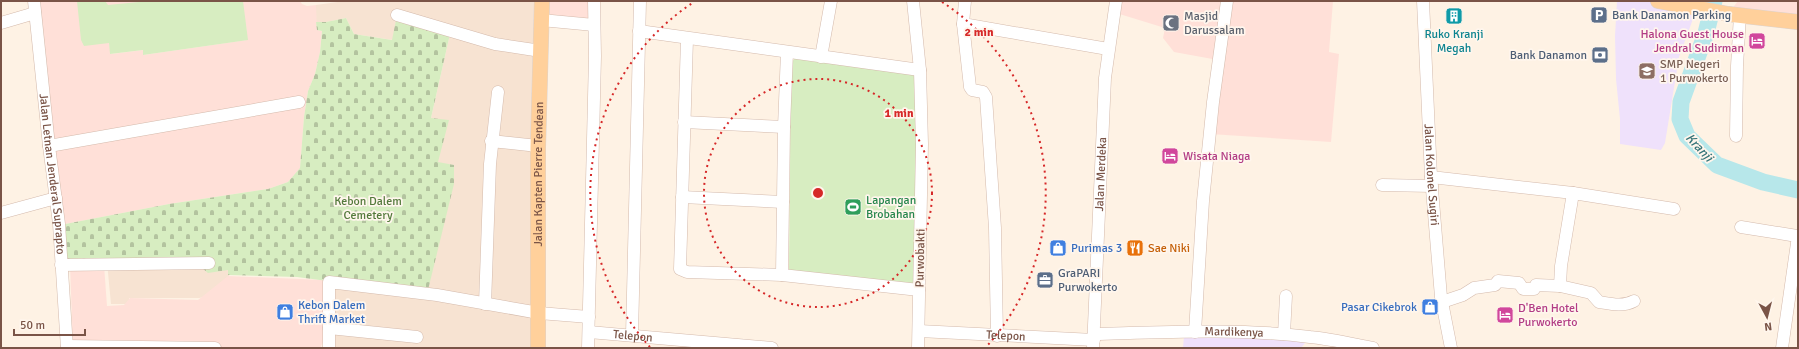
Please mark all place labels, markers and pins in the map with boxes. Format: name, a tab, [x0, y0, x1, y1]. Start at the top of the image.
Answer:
parking icon: Bank Danamon Parking	[1589, 5, 1609, 25]
building icon: Ruko Kranji Megah	[1444, 6, 1464, 26]
place label: Bank Danamon Parking	[1612, 8, 1731, 23]
place label: Masjid Darussalam	[1184, 9, 1245, 38]
mosque icon: Masjid Darussalam	[1161, 13, 1181, 33]
place label: Ruko Kranji Megah	[1425, 27, 1483, 56]
place label: Halona Guest House Jendral Sudirman	[1640, 27, 1744, 56]
hotel icon: Halona Guest House Jendral Sudirman	[1747, 31, 1767, 51]
bank icon: Bank Danamon	[1590, 45, 1610, 65]
place label: Bank Danamon	[1510, 48, 1587, 63]
place label: SMP Negeri 1 Purwokerto	[1660, 57, 1729, 86]
school or university icon: SMP Negeri 1 Purwokerto	[1637, 61, 1657, 81]
hotel icon: Wisata Niaga	[1160, 146, 1180, 166]
place label: Wisata Niaga	[1183, 149, 1250, 164]
centre of rings	[811, 186, 825, 200]
place label: Lapangan Brobahan	[866, 193, 916, 222]
sports icon: Lapangan Brobahan	[843, 197, 863, 217]
shop icon: Purimas 3	[1048, 238, 1068, 258]
restaurant icon: Sae Niki	[1125, 238, 1145, 258]
place label: Purimas 3	[1071, 241, 1122, 256]
place label: Sae Niki	[1148, 241, 1190, 256]
place label: GraPARI Purwokerto	[1058, 266, 1117, 295]
office icon: GraPARI Purwokerto	[1035, 270, 1055, 290]
shop icon: Pasar Cikebrok	[1420, 297, 1440, 317]
place label: Kebon Dalem Thrift Market	[298, 298, 365, 327]
place label: Pasar Cikebrok	[1341, 300, 1417, 315]
place label: D'Ben Hotel Purwokerto	[1518, 301, 1579, 330]
shop icon: Kebon Dalem Thrift Market	[275, 302, 295, 322]
hotel icon: D'Ben Hotel Purwokerto	[1495, 305, 1515, 325]

